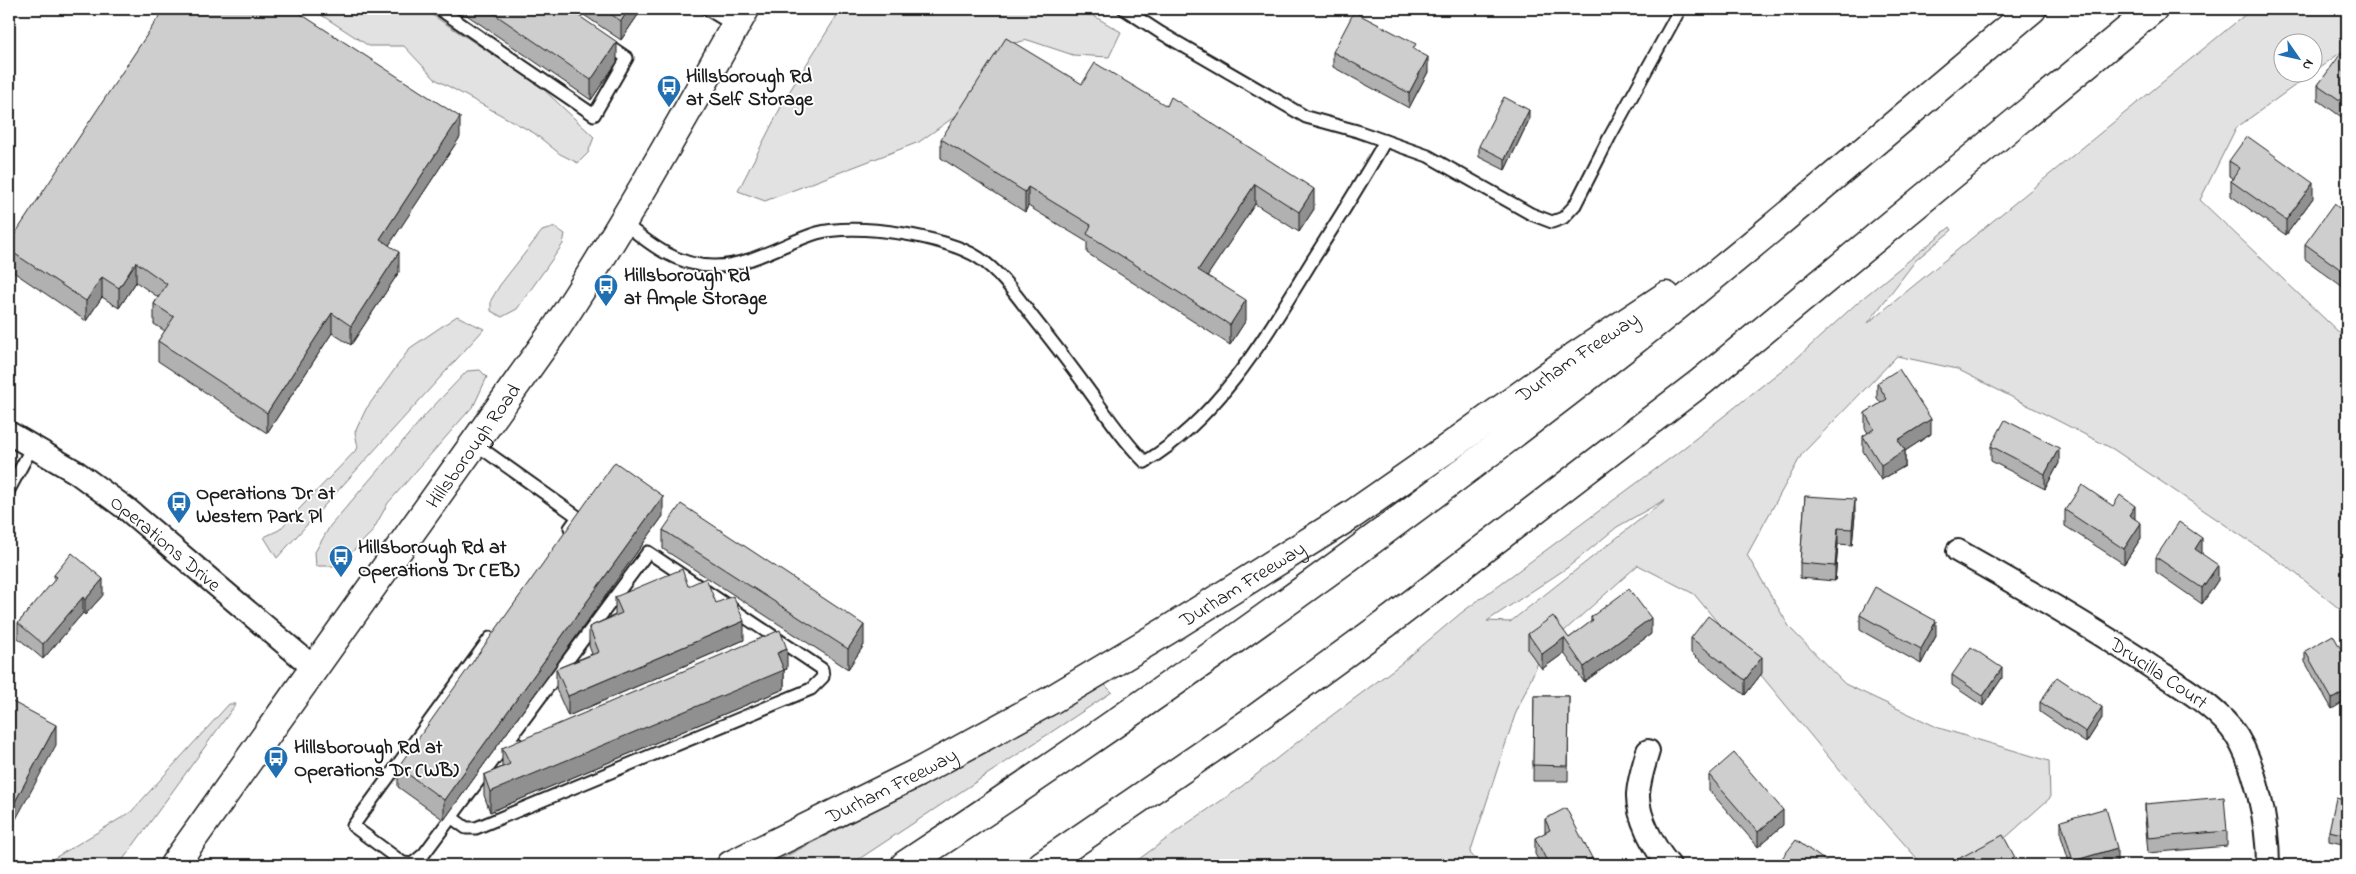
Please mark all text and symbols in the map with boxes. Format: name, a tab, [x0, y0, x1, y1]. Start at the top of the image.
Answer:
north arrow	[2274, 32, 2324, 82]
text: N	[2296, 55, 2319, 74]
place label: Hillsborough Rd at Self Storage	[686, 63, 814, 116]
bus stop icon: Hillsborough Rd at Self Storage	[656, 74, 682, 108]
place label: Hillsborough Rd at Ample Storage	[624, 262, 768, 315]
bus stop icon: Hillsborough Rd at Ample Storage	[593, 273, 619, 307]
street label: Durham Freeway	[1510, 306, 1646, 411]
street label: Hillsborough Road	[420, 378, 529, 515]
place label: Operations Dr at Western Park Pl	[196, 480, 335, 532]
street label: Operations Drive	[103, 489, 226, 600]
bus stop icon: Operations Dr at Western Park Pl	[166, 490, 192, 524]
place label: Hillsborough Rd at Operations Dr (EB)	[358, 534, 520, 586]
street label: Durham Freeway	[1174, 535, 1312, 637]
bus stop icon: Hillsborough Rd at Operations Dr (EB)	[328, 544, 354, 578]
street label: Drucilla Court	[2102, 631, 2214, 718]
place label: Hillsborough Rd at Operations Dr (WB)	[294, 734, 459, 786]
street label: Durham Freeway	[821, 742, 963, 833]
bus stop icon: Hillsborough Rd at Operations Dr (WB)	[263, 745, 289, 779]

